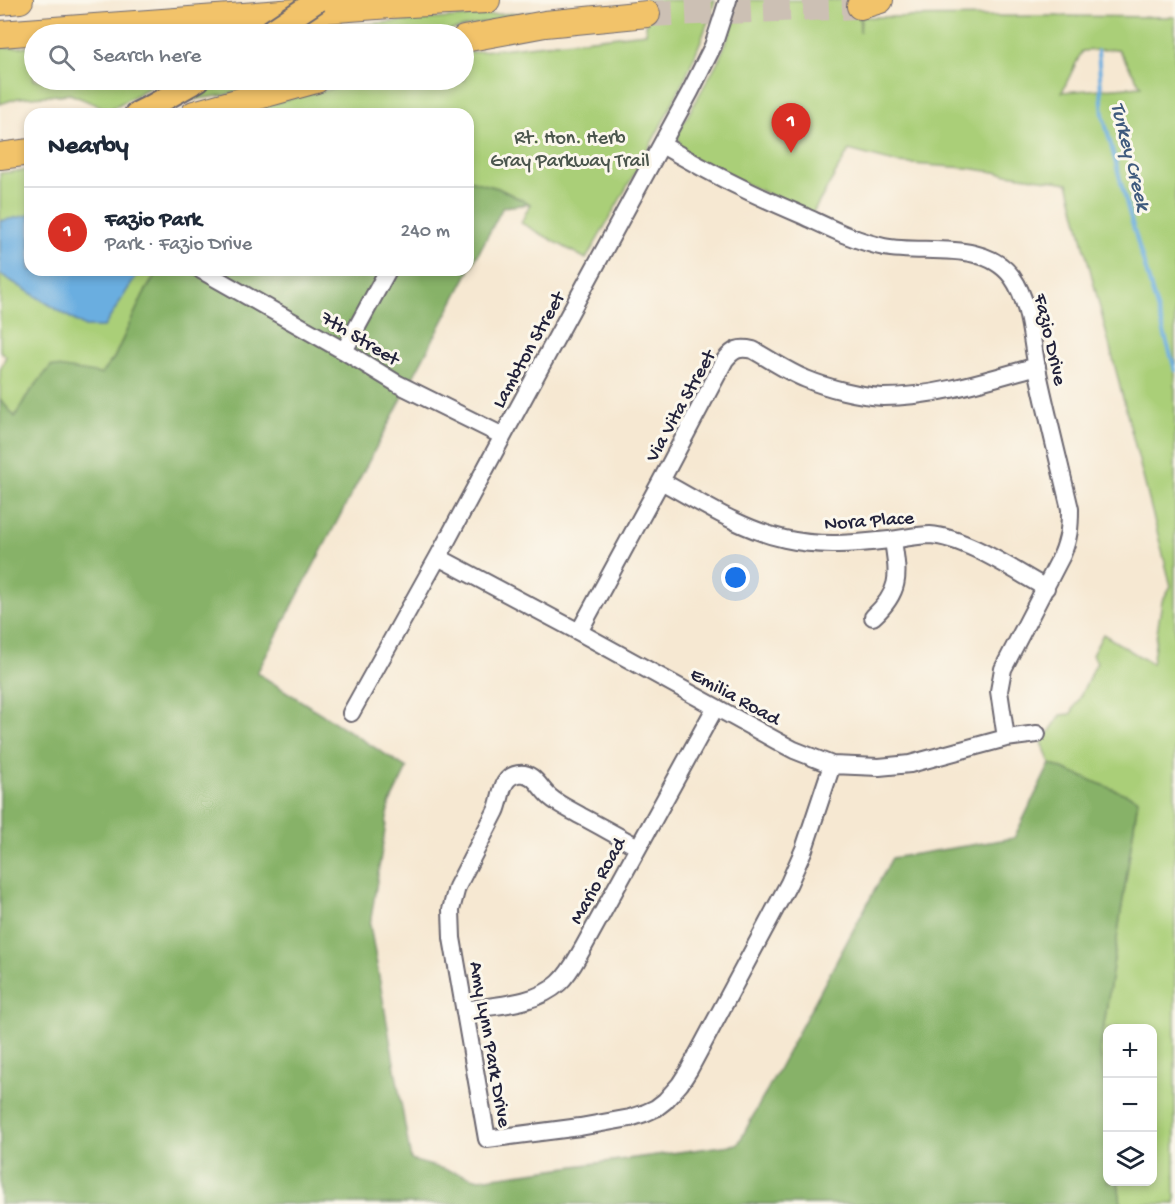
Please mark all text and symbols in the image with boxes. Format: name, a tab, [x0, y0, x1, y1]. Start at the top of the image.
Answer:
search box	[24, 24, 474, 90]
icon: search	[45, 41, 78, 74]
text: Search here	[93, 44, 201, 70]
water label: Turkey Creek	[1103, 100, 1155, 216]
pin: 1	[772, 104, 810, 153]
park label: Rt. Hon. Herb Gray Parkway Trail	[490, 128, 650, 174]
text: Nearby	[48, 132, 129, 163]
text: Fazio Park	[105, 208, 202, 234]
text: 1	[63, 221, 72, 244]
text: 240 m	[400, 221, 450, 244]
text: Park · Fazio Drive	[105, 234, 252, 257]
street label: Lambton Street	[489, 287, 572, 413]
street label: Fazio Drive	[1027, 291, 1070, 388]
street label: 7th Street	[315, 307, 404, 373]
street label: Via Vita Street	[641, 345, 723, 467]
street label: Nora Place	[824, 508, 916, 537]
your location	[721, 563, 750, 592]
street label: Emilia Road	[685, 664, 785, 733]
street label: Mario Road	[566, 832, 633, 929]
street label: Amy Lynn Park Drive	[463, 960, 515, 1130]
map controls	[1103, 1024, 1157, 1186]
button: +	[1103, 1024, 1157, 1078]
button: −	[1103, 1078, 1157, 1132]
button: layers	[1103, 1132, 1157, 1186]

